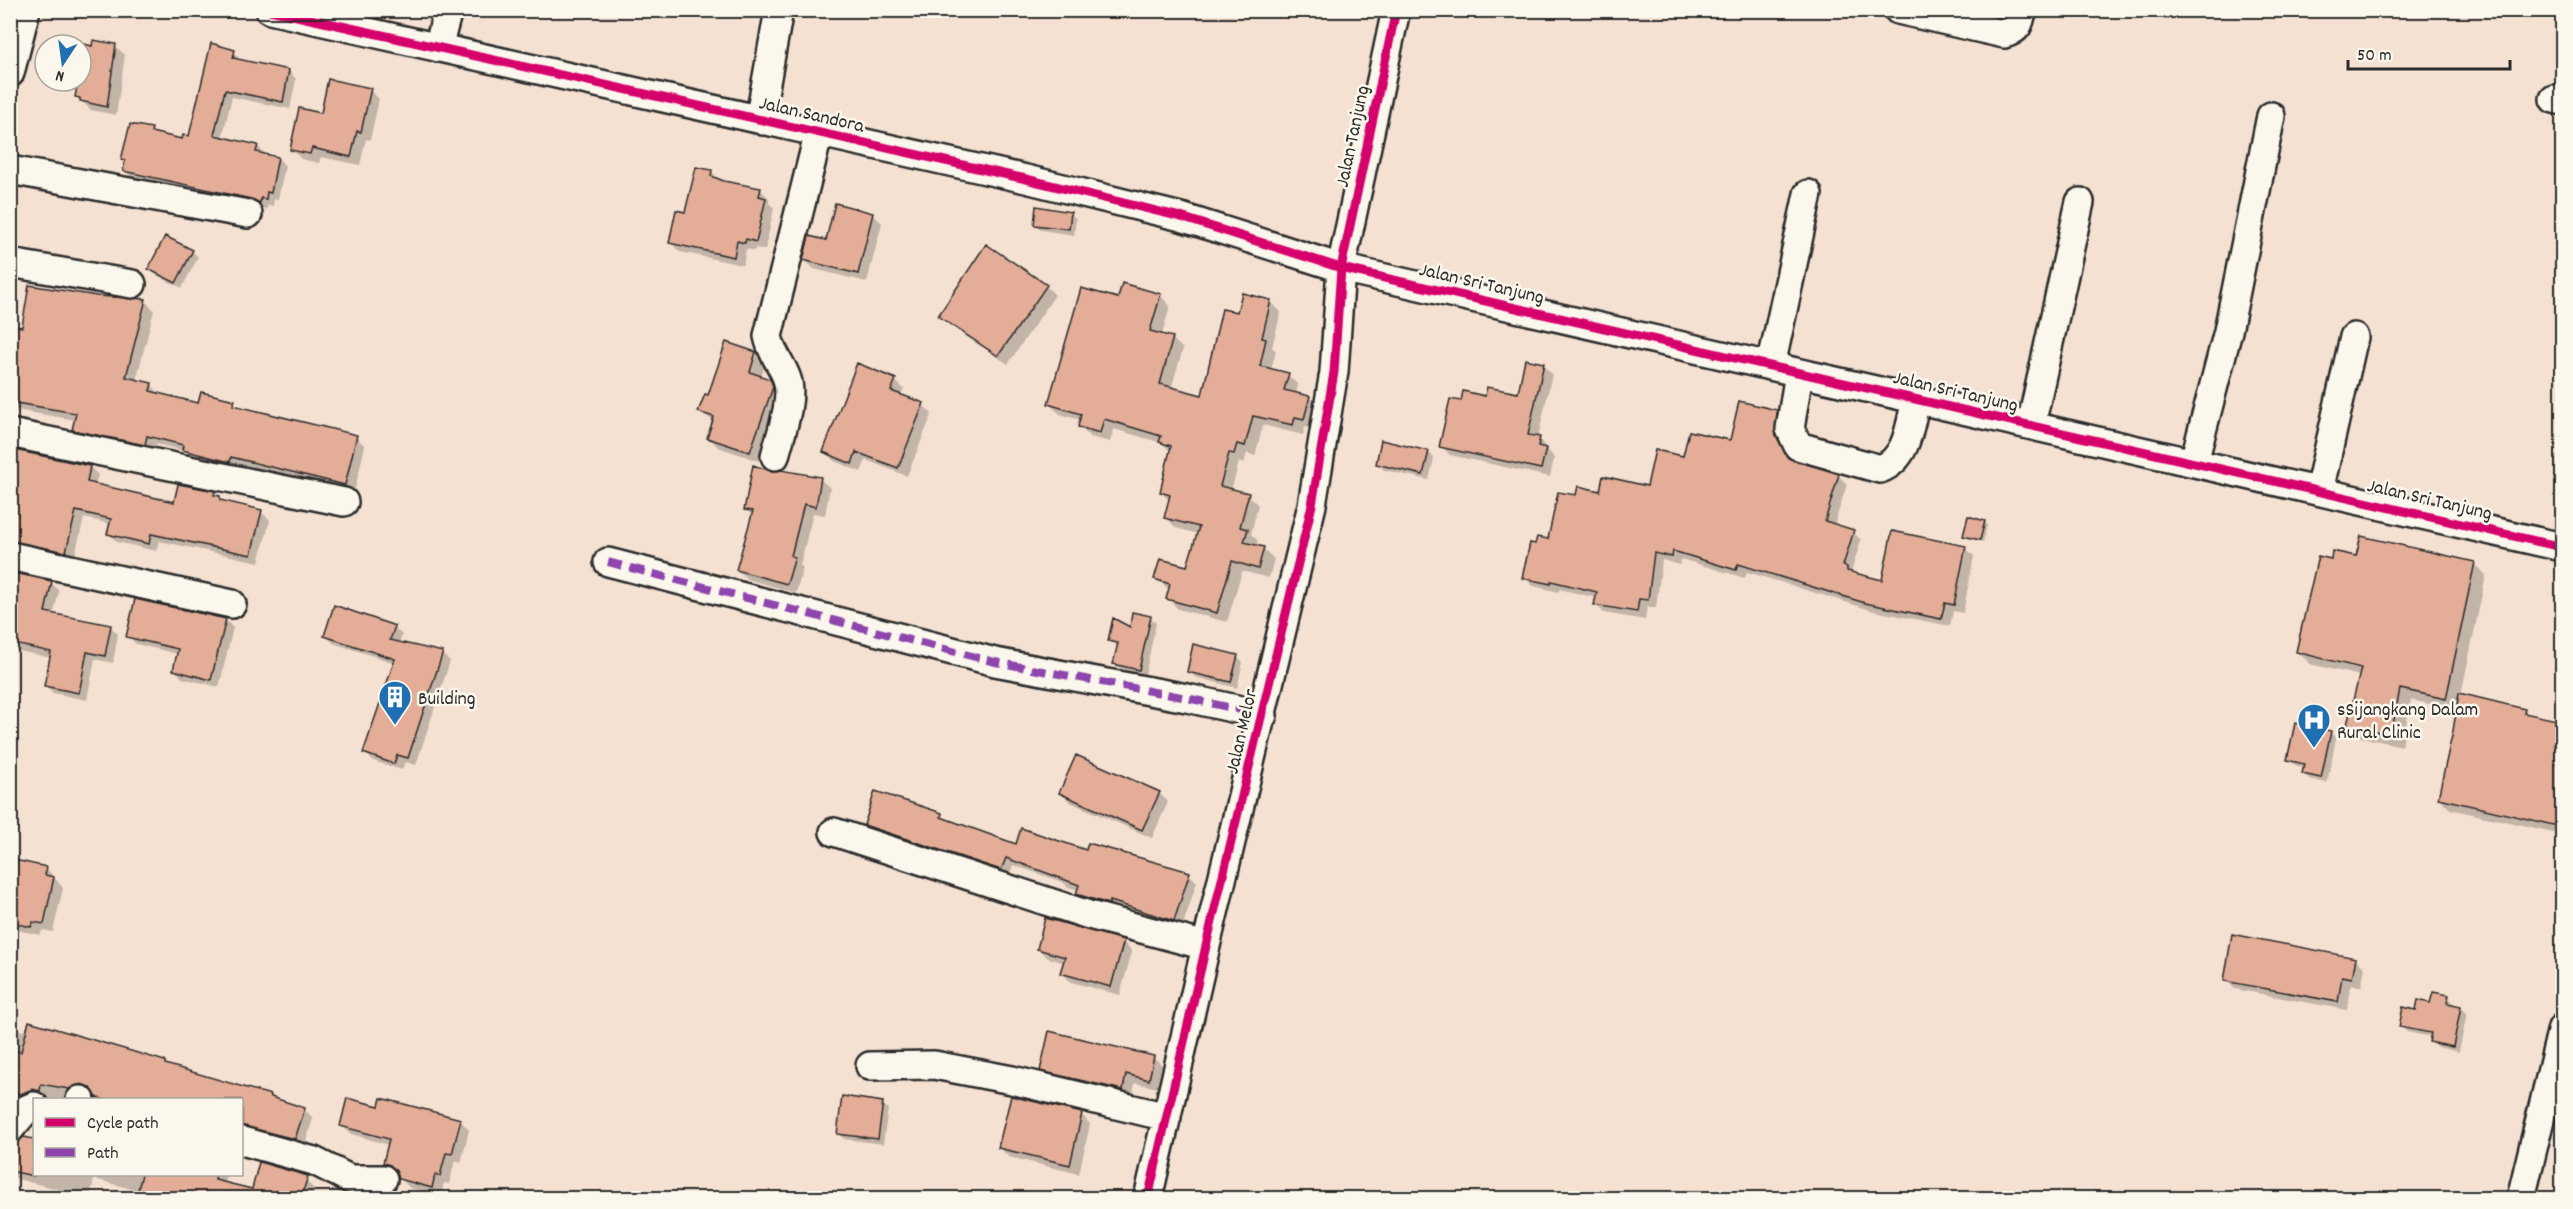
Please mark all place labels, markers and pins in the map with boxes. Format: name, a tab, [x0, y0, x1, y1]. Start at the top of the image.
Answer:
building icon: Building	[377, 679, 413, 726]
place label: Building	[418, 686, 476, 714]
place label: sSijangkang Dalam Rural Clinic	[2337, 697, 2478, 748]
hospital icon: sSijangkang Dalam Rural Clinic	[2296, 702, 2332, 749]

